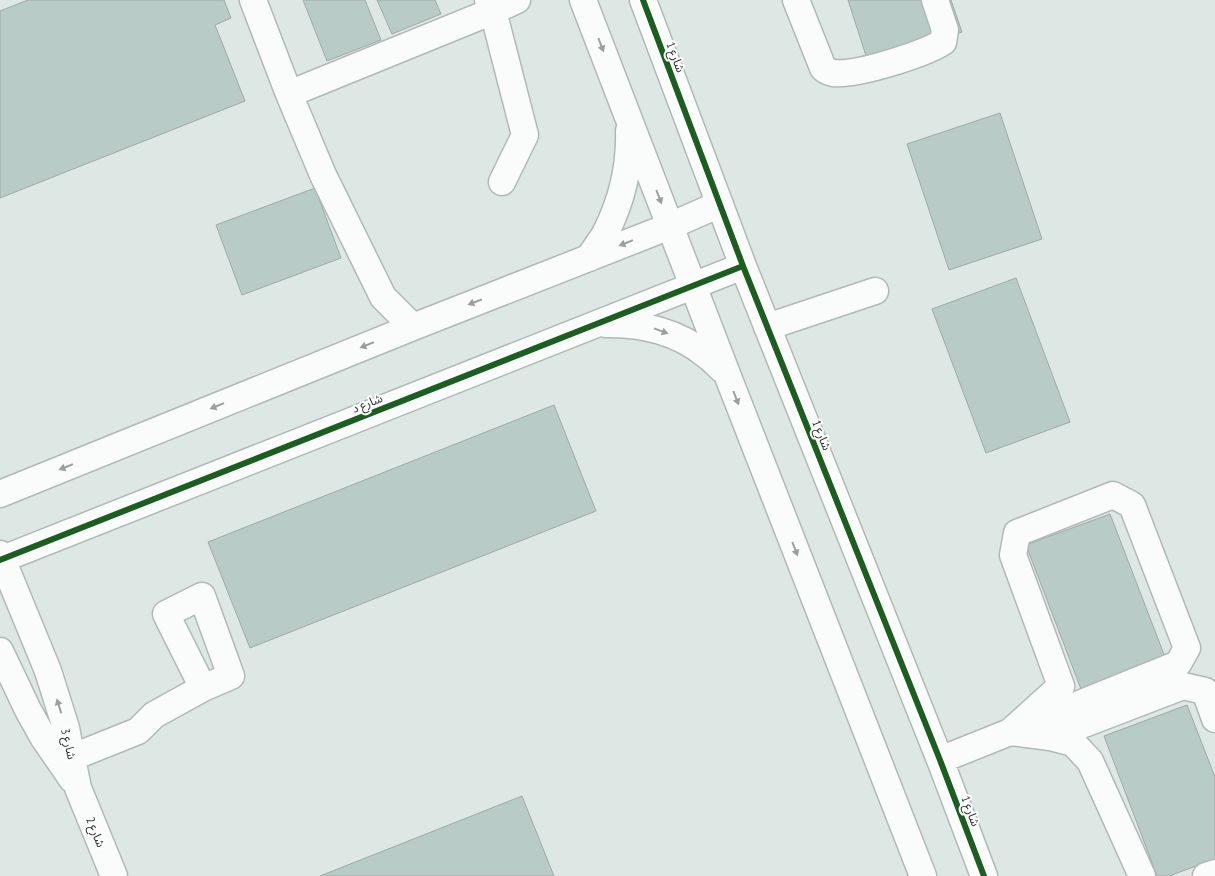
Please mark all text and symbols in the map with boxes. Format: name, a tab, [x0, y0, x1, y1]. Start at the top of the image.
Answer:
one-way arrow	[598, 38, 605, 53]
street label: شارع 1	[662, 40, 689, 75]
one-way arrow	[656, 190, 664, 204]
one-way arrow	[619, 240, 634, 247]
one-way arrow	[468, 299, 482, 307]
one-way arrow	[654, 327, 669, 335]
one-way arrow	[360, 342, 374, 350]
street label: شارع د	[350, 390, 385, 418]
one-way arrow	[732, 391, 740, 406]
one-way arrow	[209, 402, 224, 410]
street label: شارع 1	[807, 418, 835, 453]
one-way arrow	[58, 463, 73, 471]
one-way arrow	[791, 542, 799, 557]
one-way arrow	[55, 699, 63, 714]
street label: شارع 3	[56, 727, 80, 761]
street label: شارع 1	[957, 794, 984, 829]
street label: شارع 2	[81, 815, 109, 850]

